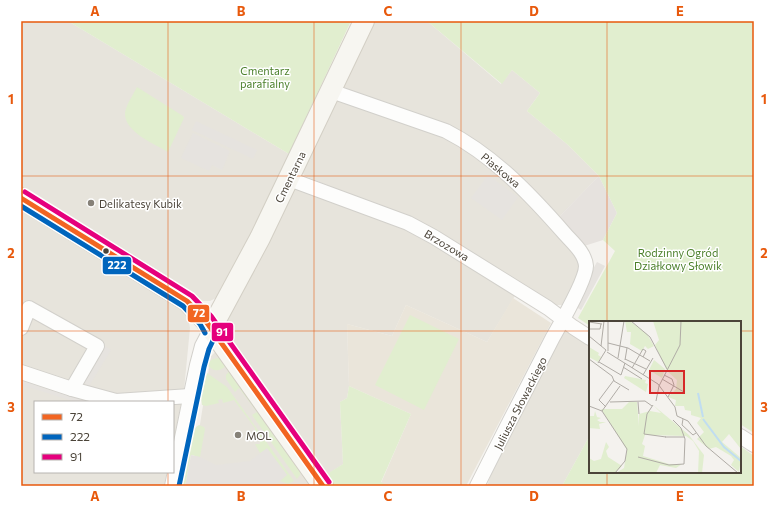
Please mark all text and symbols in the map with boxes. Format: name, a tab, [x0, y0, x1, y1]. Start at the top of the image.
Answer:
text: A	[90, 3, 100, 19]
text: B	[237, 3, 246, 19]
text: C	[384, 3, 393, 19]
text: D	[529, 3, 539, 19]
text: E	[676, 3, 684, 19]
park label: Cmentarz parafialny	[240, 64, 290, 90]
text: 1	[8, 91, 14, 107]
text: 1	[761, 91, 767, 107]
street label: Cmentarna	[272, 149, 308, 205]
street label: Piaskowa	[479, 150, 523, 190]
place label: Delikatesy Kubik	[99, 197, 182, 210]
marker: Delikatesy Kubik	[86, 198, 96, 208]
street label: Brzozowa	[422, 227, 472, 263]
text: 2	[7, 245, 15, 261]
text: 2	[760, 245, 768, 261]
unlabelled marker	[101, 246, 111, 256]
park label: Rodzinny Ogród Działkowy Słowik	[634, 246, 722, 272]
line badge: 222	[102, 256, 132, 275]
text: 222	[108, 258, 126, 271]
line badge: 72	[187, 304, 210, 323]
text: 72	[193, 306, 205, 319]
inset map	[589, 321, 741, 473]
line badge: 91	[211, 322, 234, 342]
text: 91	[216, 325, 228, 338]
street label: Juliusza Słowackiego	[491, 354, 550, 452]
text: 3	[7, 399, 15, 415]
text: 3	[760, 399, 768, 415]
legend	[34, 401, 174, 473]
text: 72	[70, 409, 83, 423]
text: 222	[70, 429, 90, 443]
place label: MOL	[246, 429, 272, 442]
marker: MOL	[233, 430, 243, 440]
text: 91	[70, 449, 82, 463]
text: A	[90, 488, 100, 504]
text: B	[237, 488, 246, 504]
text: C	[384, 488, 393, 504]
text: D	[529, 488, 539, 504]
text: E	[676, 488, 684, 504]

